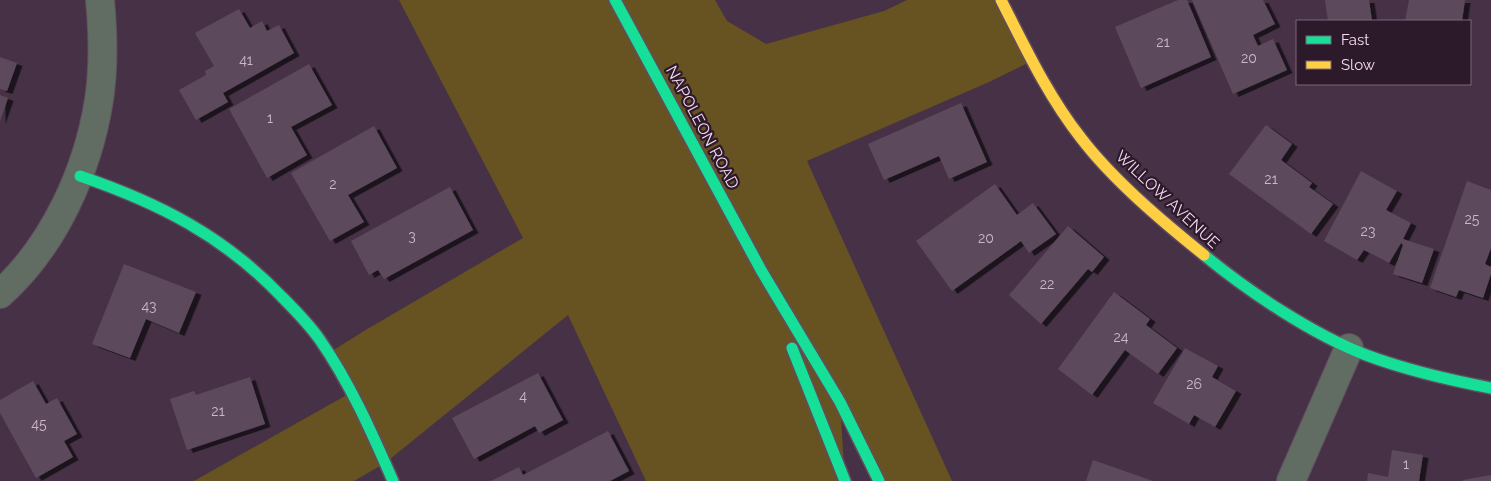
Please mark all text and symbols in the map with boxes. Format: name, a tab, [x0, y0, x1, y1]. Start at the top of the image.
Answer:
legend	[1296, 20, 1471, 85]
text: Fast	[1341, 31, 1369, 49]
house number: 21	[1156, 34, 1170, 50]
house number: 20	[1241, 50, 1257, 66]
house number: 41	[239, 52, 253, 68]
text: Slow	[1341, 56, 1375, 74]
street label: NAPOLEON ROAD	[662, 62, 743, 192]
house number: 1	[267, 110, 273, 126]
street label: WILLOW AVENUE	[1112, 146, 1224, 252]
house number: 21	[1264, 171, 1278, 187]
house number: 2	[329, 176, 337, 192]
house number: 25	[1465, 211, 1480, 227]
house number: 23	[1361, 223, 1375, 239]
house number: 3	[408, 228, 416, 244]
house number: 20	[978, 230, 994, 246]
house number: 22	[1040, 276, 1054, 292]
house number: 43	[141, 298, 157, 314]
house number: 24	[1114, 329, 1129, 345]
house number: 26	[1186, 376, 1202, 392]
house number: 4	[519, 388, 527, 404]
house number: 21	[211, 403, 225, 419]
house number: 45	[31, 416, 47, 432]
house number: 1	[1403, 456, 1409, 472]

